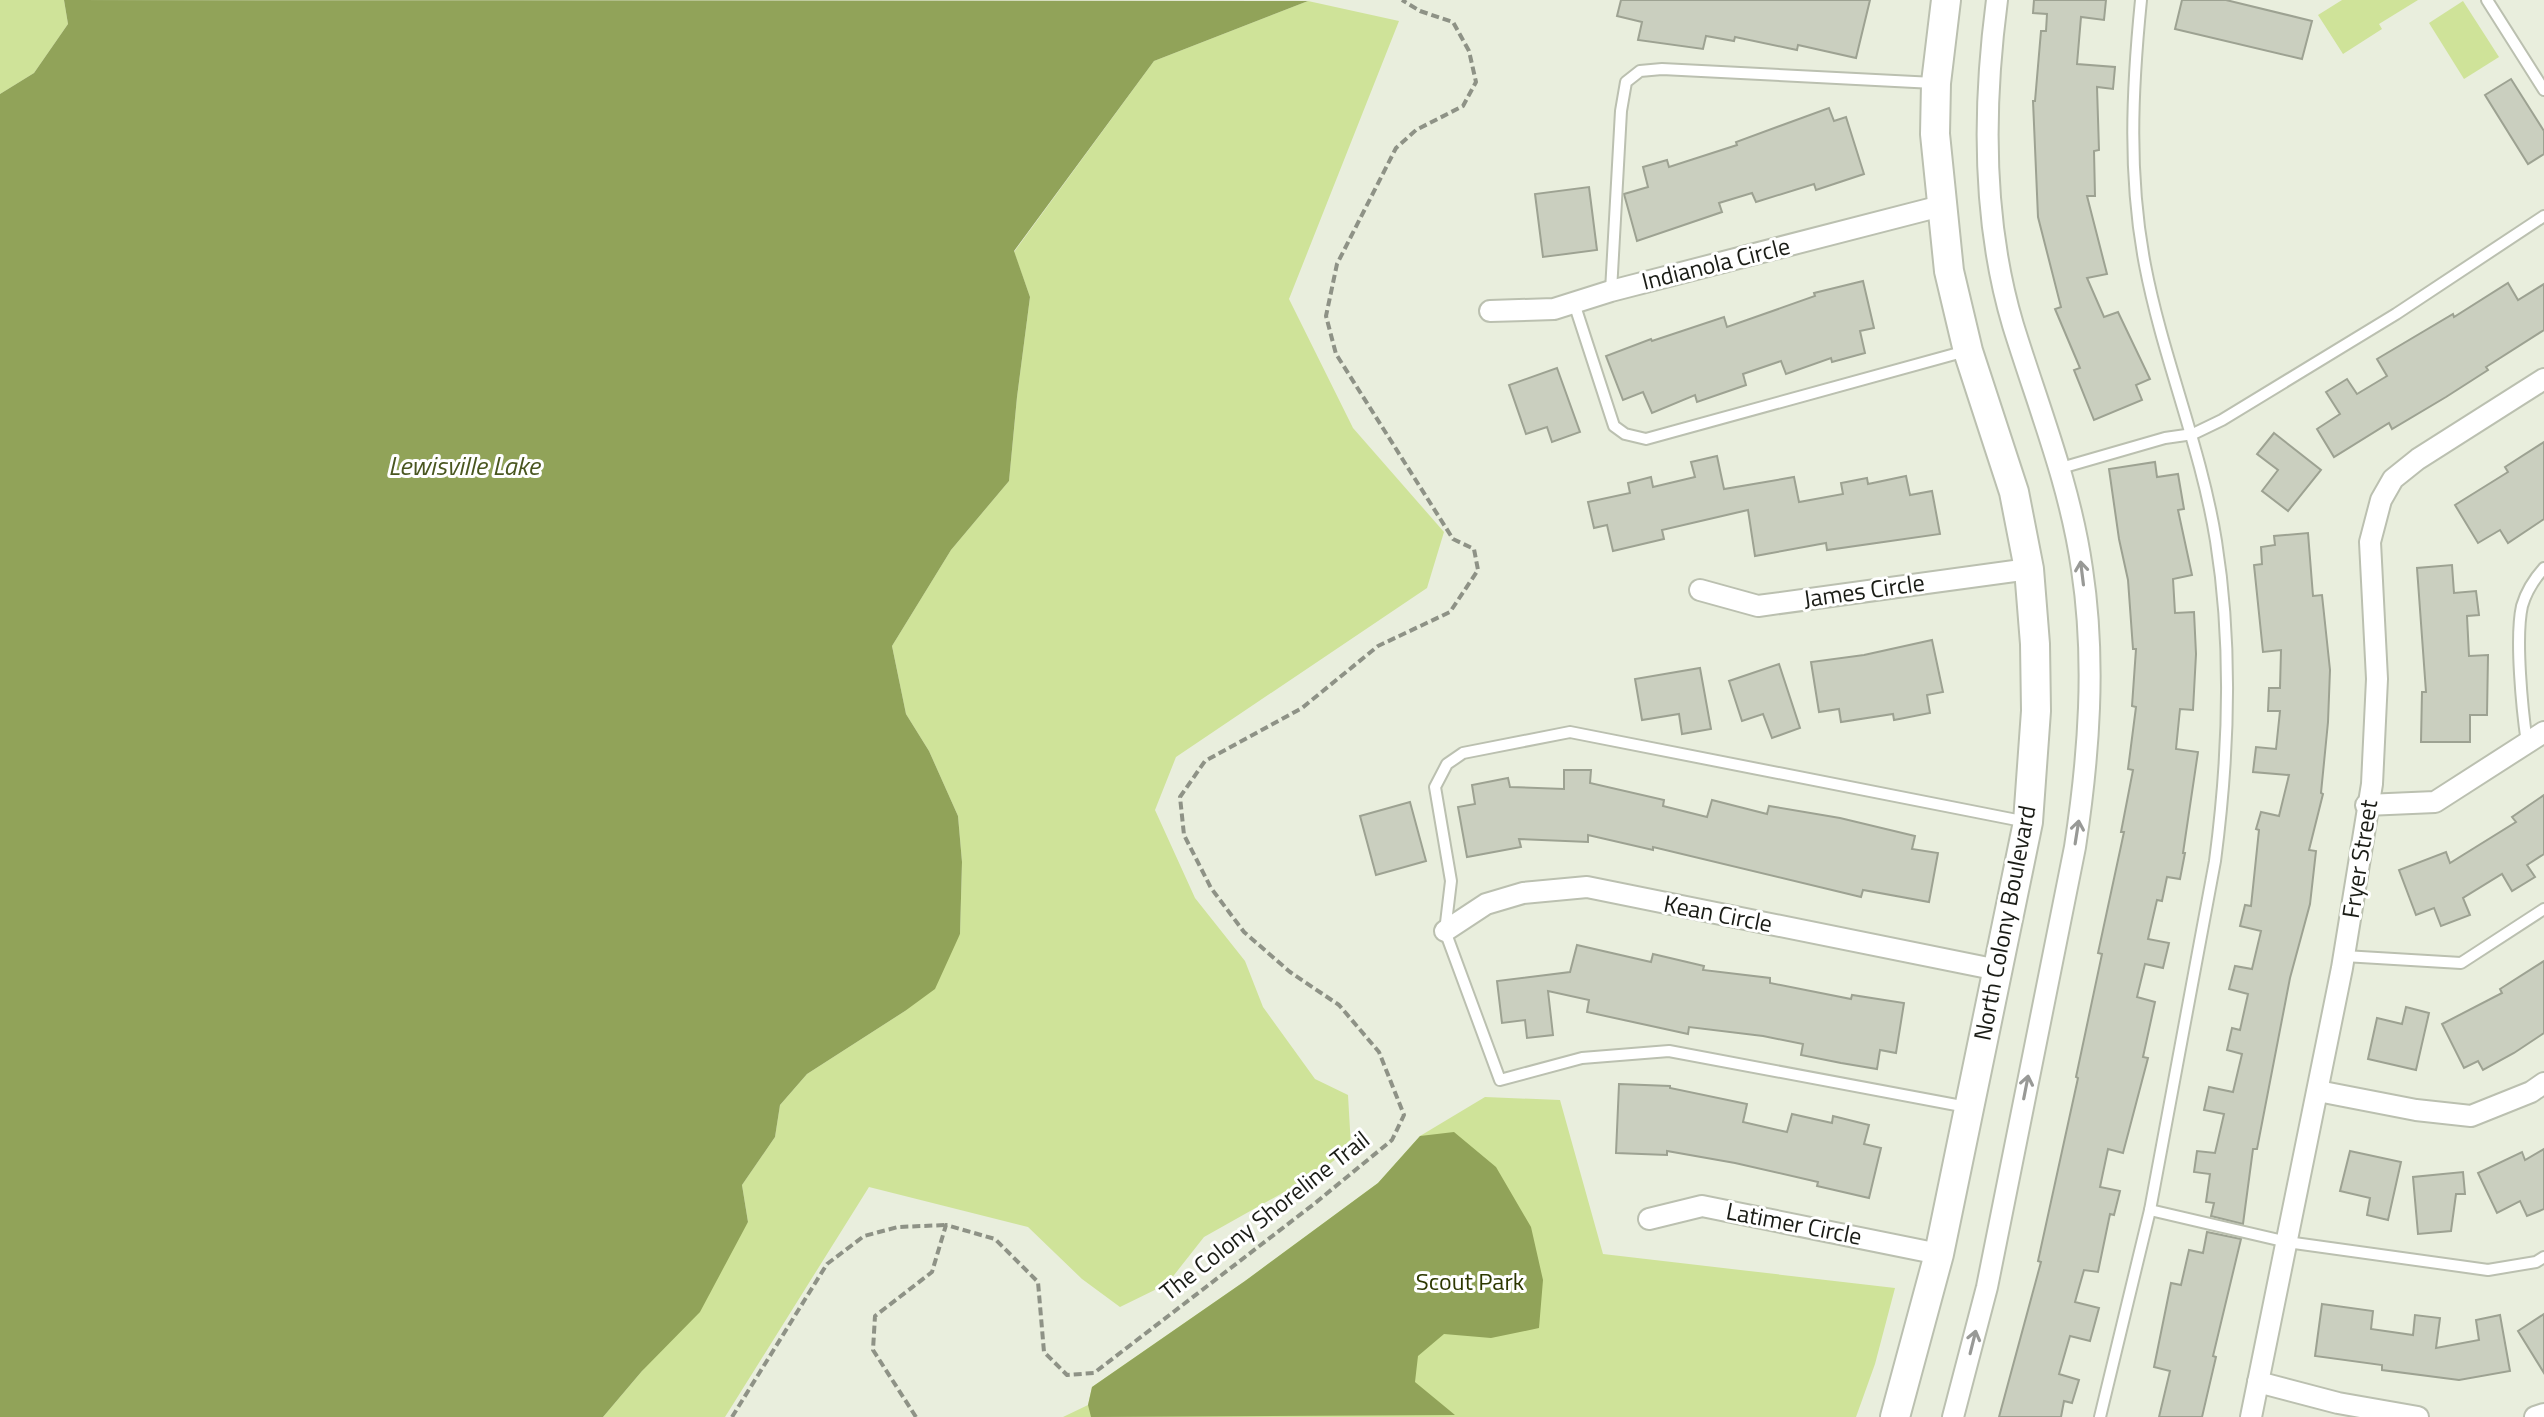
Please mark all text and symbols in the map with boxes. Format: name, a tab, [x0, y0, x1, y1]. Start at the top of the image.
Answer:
street label: Indianola Circle	[1638, 227, 1794, 299]
water label: Lewisville Lake	[388, 446, 542, 485]
one-way arrow	[2075, 561, 2090, 587]
street label: James Circle	[1801, 564, 1927, 616]
street label: Fryer Street	[2332, 797, 2386, 921]
street label: North Colony Boulevard	[1964, 802, 2044, 1043]
one-way arrow	[2071, 820, 2086, 846]
street label: Kean Circle	[1661, 885, 1776, 941]
one-way arrow	[2020, 1075, 2035, 1101]
street label: The Colony Shoreline Trail	[1152, 1122, 1377, 1309]
street label: Latimer Circle	[1723, 1192, 1865, 1254]
park label: Scout Park	[1416, 1263, 1525, 1299]
one-way arrow	[1967, 1329, 1982, 1355]

